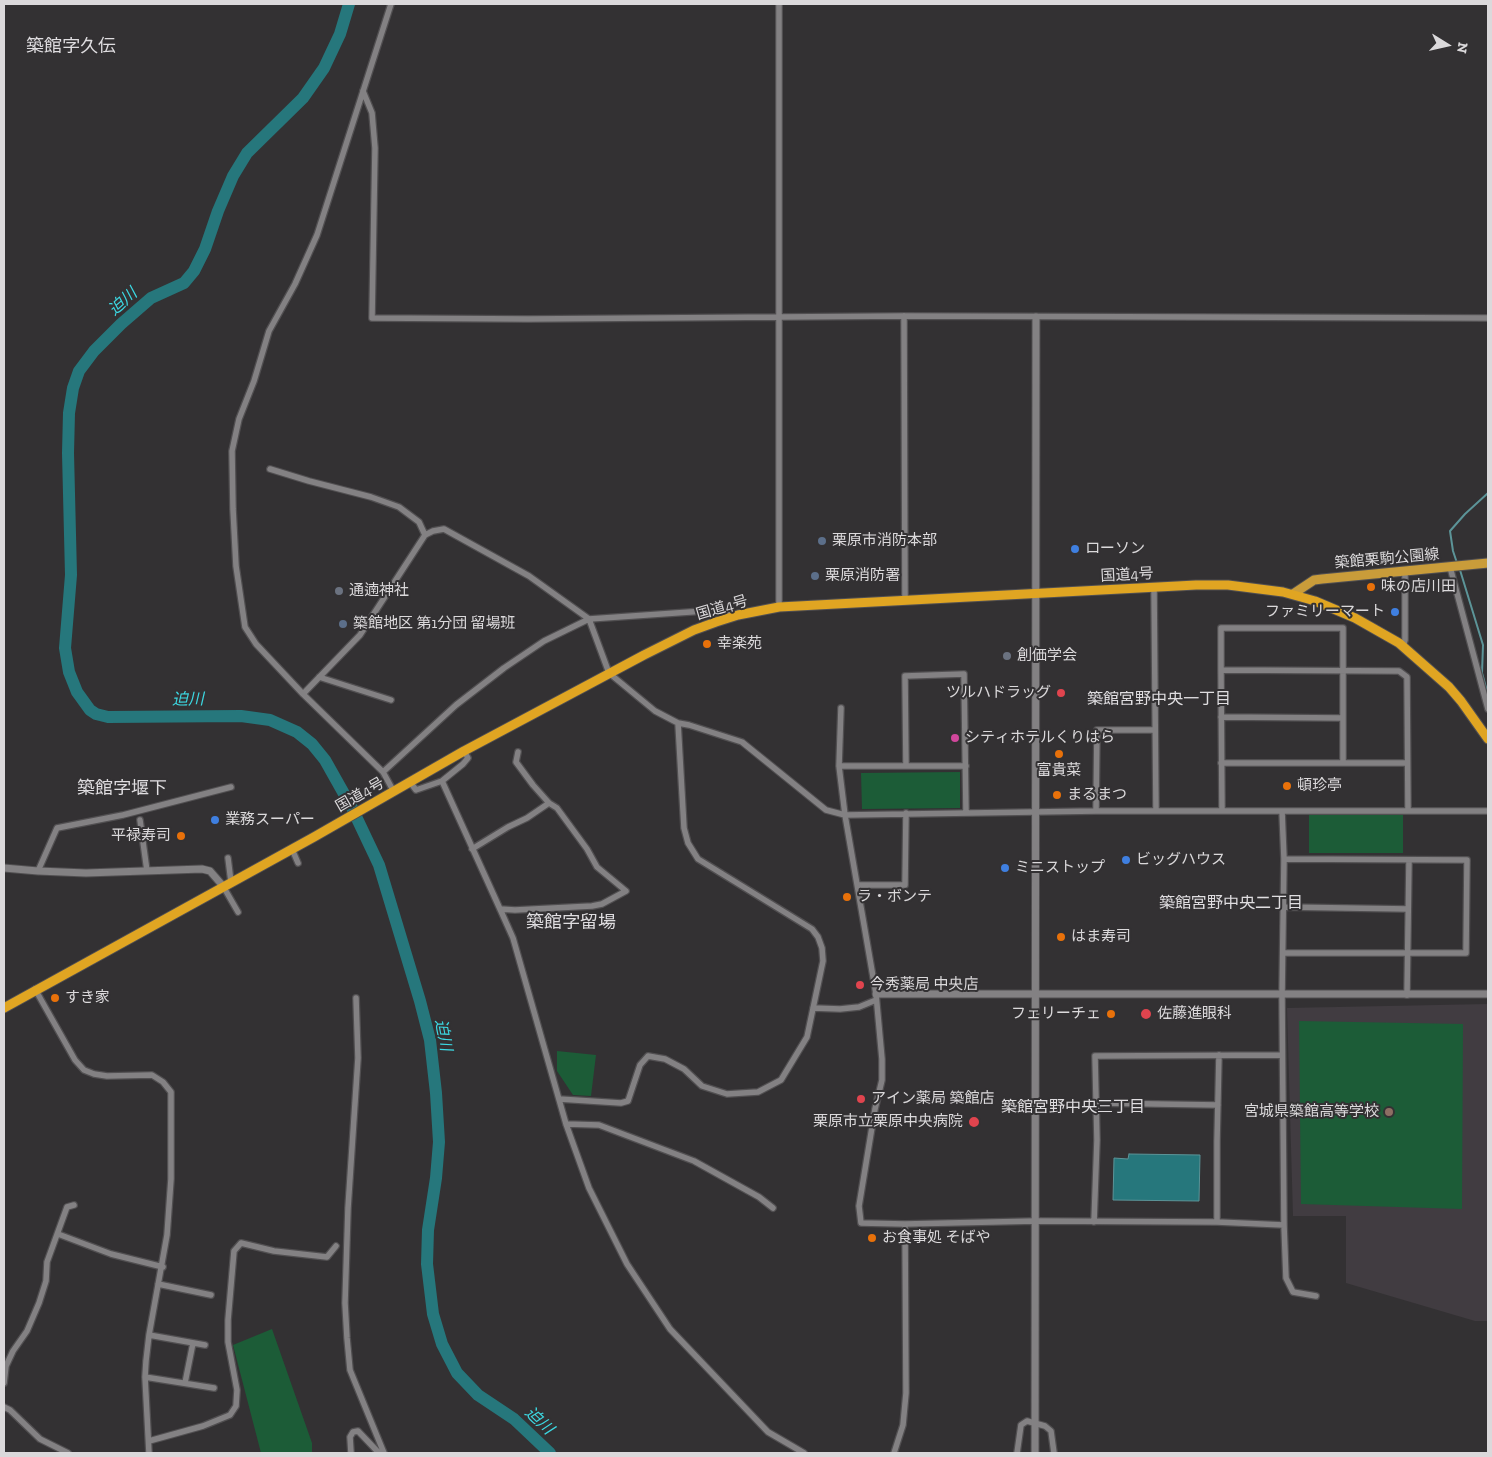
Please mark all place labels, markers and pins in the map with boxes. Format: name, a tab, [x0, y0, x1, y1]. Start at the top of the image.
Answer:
place label: 栗原市消防本部	[832, 532, 937, 550]
marker: 栗原市消防本部	[816, 535, 828, 547]
place label: ローソン	[1085, 540, 1145, 558]
marker: ローソン	[1069, 543, 1081, 555]
place label: 栗原消防署	[825, 567, 900, 585]
marker: 栗原消防署	[809, 570, 821, 582]
place label: 味の店川田	[1381, 578, 1456, 596]
marker: 味の店川田	[1365, 581, 1377, 593]
place label: 通遖神社	[349, 582, 409, 600]
marker: 通遖神社	[333, 585, 345, 597]
place label: ファミリーマート	[1265, 603, 1385, 621]
marker: ファミリーマート	[1389, 606, 1401, 618]
place label: 築館地区 第1分団 留場班	[353, 615, 516, 633]
marker: 築館地区 第1分団 留場班	[337, 618, 349, 630]
place label: 幸楽苑	[717, 635, 762, 653]
marker: 幸楽苑	[701, 638, 713, 650]
place label: 創価学会	[1017, 647, 1077, 665]
marker: 創価学会	[1001, 650, 1013, 662]
place label: ツルハドラッグ	[946, 684, 1051, 702]
marker: ツルハドラッグ	[1055, 687, 1067, 699]
place label: シティホテルくりはら	[965, 729, 1115, 747]
marker: シティホテルくりはら	[949, 732, 961, 744]
marker: 富貴菜	[1053, 748, 1065, 760]
place label: 富貴菜	[1037, 762, 1081, 780]
place label: 頓珍亭	[1297, 777, 1342, 795]
marker: 頓珍亭	[1281, 780, 1293, 792]
place label: まるまつ	[1067, 786, 1127, 804]
marker: まるまつ	[1051, 789, 1063, 801]
place label: 業務スーパー	[225, 811, 315, 829]
marker: 業務スーパー	[209, 814, 221, 826]
place label: 平禄寿司	[111, 827, 171, 845]
marker: 平禄寿司	[175, 830, 187, 842]
place label: ビッグハウス	[1136, 851, 1226, 869]
marker: ビッグハウス	[1120, 854, 1132, 866]
place label: ミニストップ	[1015, 859, 1105, 877]
marker: ミニストップ	[999, 862, 1011, 874]
place label: ラ・ボンテ	[857, 888, 932, 906]
marker: ラ・ボンテ	[841, 891, 853, 903]
place label: はま寿司	[1071, 928, 1131, 946]
marker: はま寿司	[1055, 931, 1067, 943]
place label: 今秀薬局 中央店	[870, 976, 978, 994]
marker: 今秀薬局 中央店	[854, 979, 866, 991]
place label: すき家	[65, 989, 110, 1007]
marker: すき家	[49, 992, 61, 1004]
place label: フェリーチェ	[1011, 1005, 1101, 1023]
place label: 佐藤進眼科	[1157, 1005, 1232, 1023]
marker: 佐藤進眼科	[1139, 1007, 1153, 1021]
marker: フェリーチェ	[1105, 1008, 1117, 1020]
place label: アイン薬局 築館店	[871, 1090, 994, 1108]
marker: アイン薬局 築館店	[855, 1093, 867, 1105]
place label: 宮城県築館高等学校	[1244, 1103, 1379, 1121]
marker: 宮城県築館高等学校	[1383, 1106, 1395, 1118]
place label: 栗原市立栗原中央病院	[813, 1113, 963, 1131]
marker: 栗原市立栗原中央病院	[967, 1115, 981, 1129]
place label: お食事処 そばや	[882, 1229, 990, 1247]
marker: お食事処 そばや	[866, 1232, 878, 1244]

